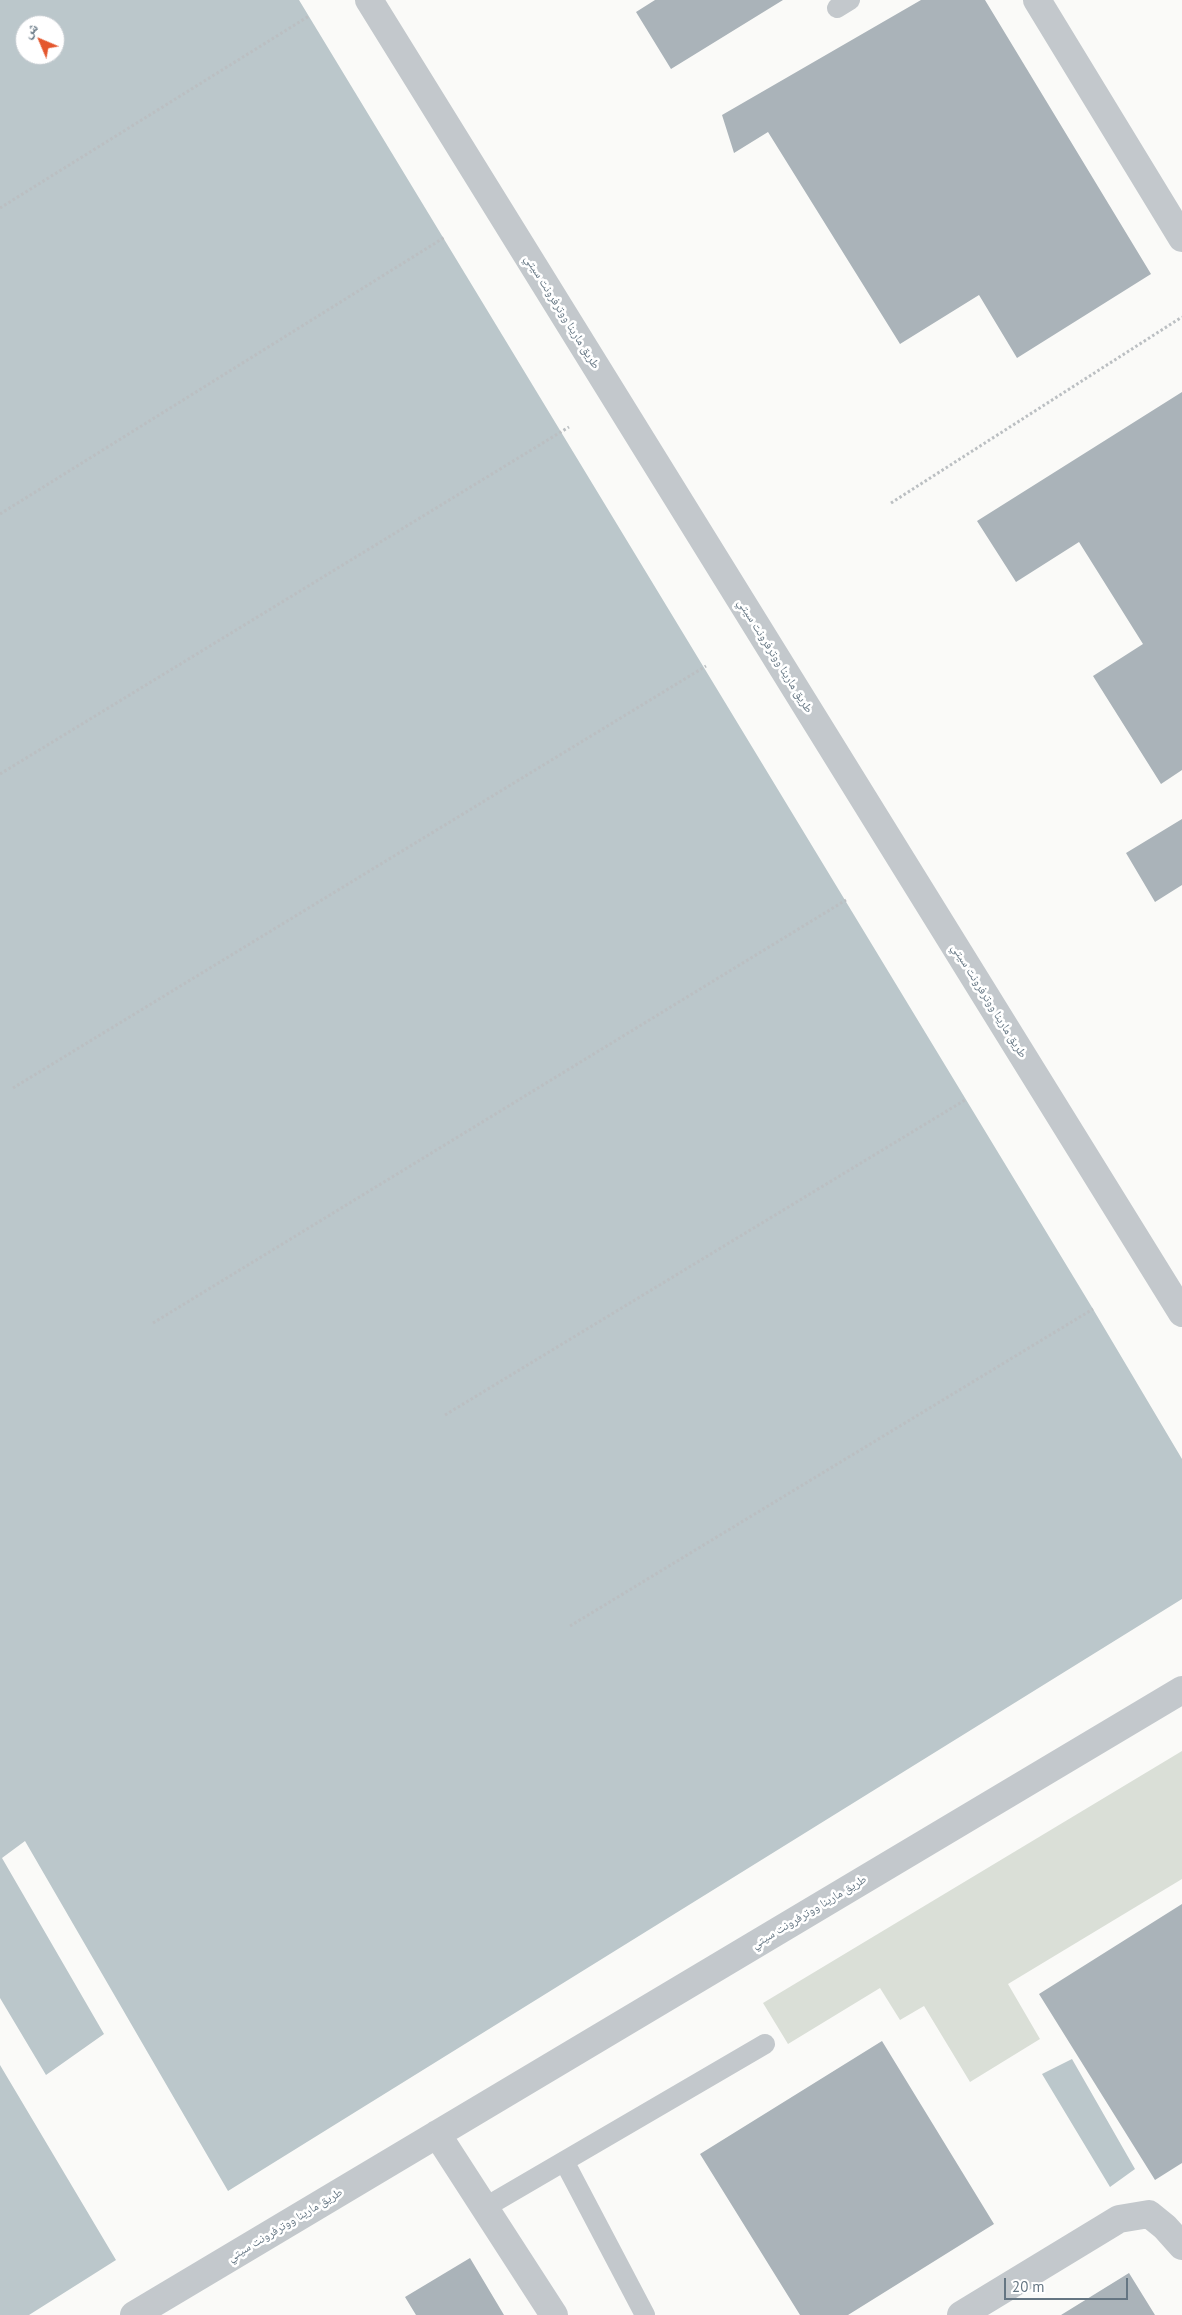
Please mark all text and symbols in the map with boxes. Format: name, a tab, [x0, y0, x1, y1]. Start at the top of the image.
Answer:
north arrow	[15, 15, 65, 65]
text: ش	[18, 18, 42, 42]
street label: طريق مارينا ووترفرونت سيتي	[521, 252, 603, 372]
street label: طريق مارينا ووترفرونت سيتي	[734, 596, 816, 716]
street label: طريق مارينا ووترفرونت سيتي	[948, 941, 1030, 1061]
street label: طريق مارينا ووترفرونت سيتي	[749, 1872, 869, 1952]
street label: طريق مارينا ووترفرونت سيتي	[225, 2185, 345, 2265]
scale bar	[1007, 2268, 1131, 2300]
text: 20 m	[1012, 2277, 1045, 2296]

